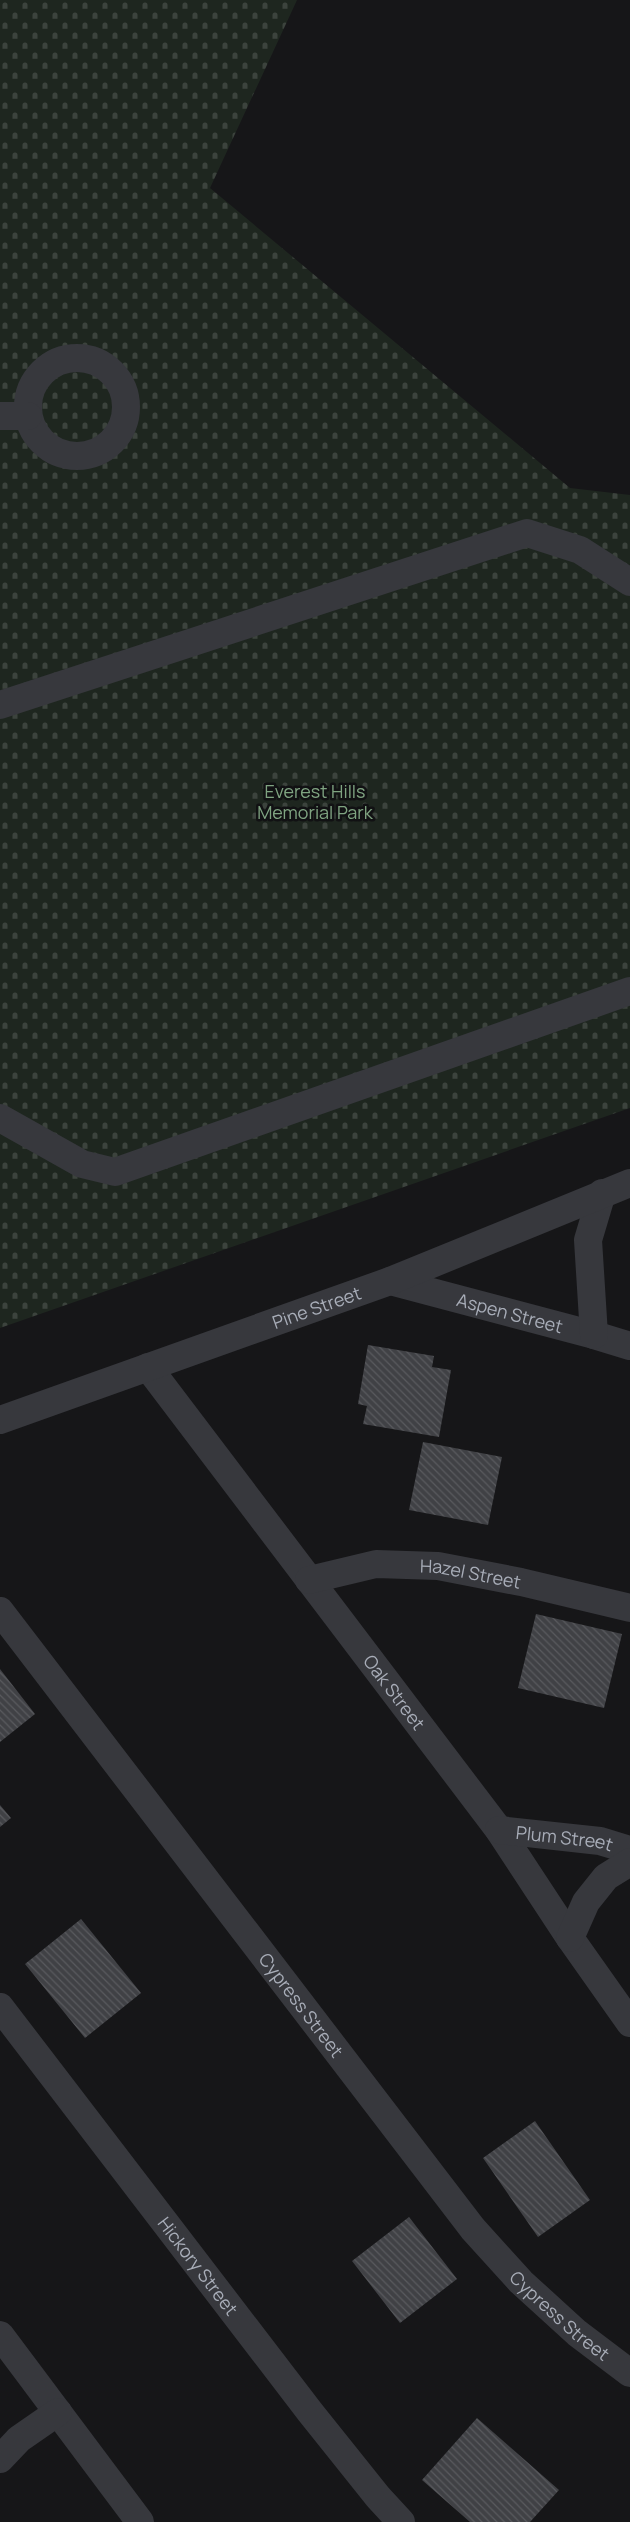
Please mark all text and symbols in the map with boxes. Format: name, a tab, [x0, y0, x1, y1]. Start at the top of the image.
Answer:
park label: Everest Hills Memorial Park	[257, 779, 374, 824]
street label: Pine Street	[269, 1280, 364, 1334]
street label: Aspen Street	[454, 1287, 566, 1338]
street label: Hazel Street	[420, 1553, 523, 1594]
street label: Oak Street	[358, 1650, 431, 1735]
street label: Plum Street	[515, 1820, 616, 1856]
street label: Cypress Street	[254, 1948, 349, 2062]
street label: Hickory Street	[153, 2212, 244, 2320]
street label: Cypress Street	[504, 2265, 615, 2366]

